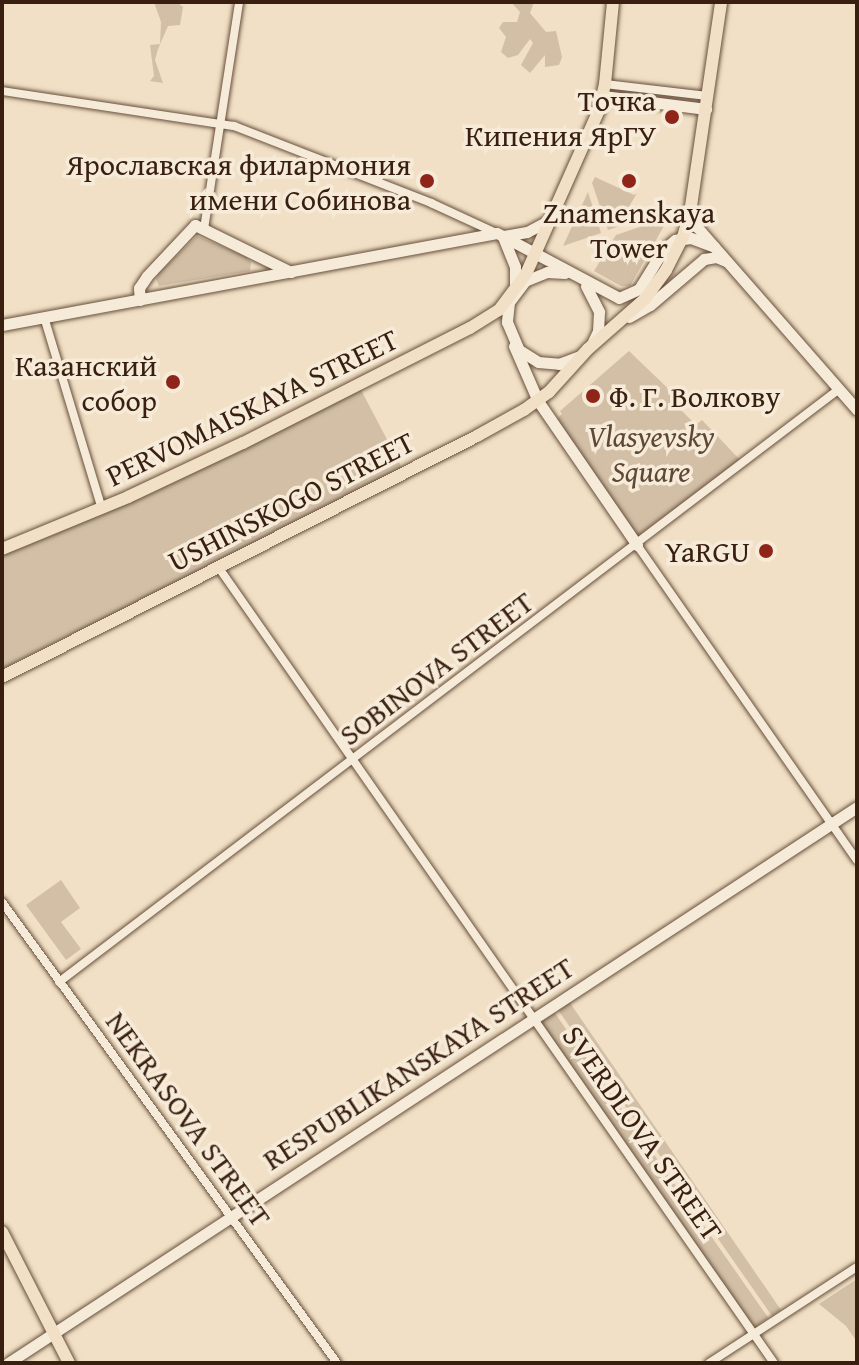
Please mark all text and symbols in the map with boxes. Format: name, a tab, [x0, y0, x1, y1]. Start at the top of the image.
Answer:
place label: Точка Кипения ЯрГУ	[465, 82, 656, 152]
marker: Точка Кипения ЯрГУ	[663, 108, 681, 126]
place label: Ярославская филармония имени Собинова	[66, 146, 411, 216]
marker: Ярославская филармония имени Собинова	[418, 172, 436, 190]
marker: Znamenskaya Tower	[620, 172, 638, 190]
place label: Znamenskaya Tower	[543, 194, 715, 264]
street label: PERVOMAISKAYA STREET	[100, 321, 404, 493]
place label: Казанский собор	[15, 347, 157, 418]
marker: Казанский собор	[164, 373, 182, 391]
place label: Ф. Г. Волкову	[609, 378, 781, 414]
marker: Ф. Г. Волкову	[584, 387, 602, 405]
park label: Vlasyevsky Square	[587, 418, 715, 488]
street label: USHINSKOGO STREET	[162, 423, 420, 579]
place label: YaRGU	[665, 533, 750, 569]
marker: YaRGU	[757, 542, 775, 560]
street label: SOBINOVA STREET	[332, 583, 540, 753]
street label: RESPUBLIKANSKAYA STREET	[256, 949, 580, 1177]
street label: NEKRASOVA STREET	[99, 1004, 279, 1234]
street label: SVERDLOVA STREET	[555, 1019, 731, 1247]

